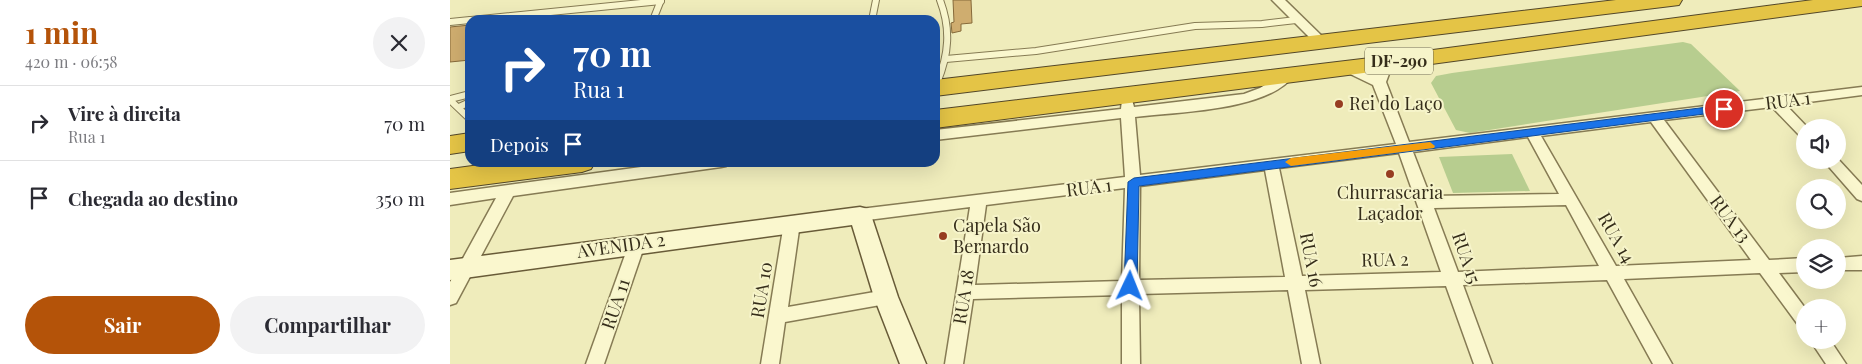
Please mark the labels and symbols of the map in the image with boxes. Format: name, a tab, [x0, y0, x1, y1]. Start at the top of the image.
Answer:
road number: DF-290	[1365, 48, 1433, 74]
street label: RUA 1	[1764, 85, 1812, 115]
pin	[1703, 88, 1745, 130]
place label: Rei do Laço	[1349, 91, 1443, 115]
marker: Rei do Laço	[1333, 98, 1345, 110]
marker: Churrascaria Laçador	[1384, 168, 1396, 180]
street label: RUA 1	[1065, 172, 1113, 202]
place label: Churrascaria Laçador	[1337, 180, 1443, 225]
street label: RUA 13	[1705, 190, 1757, 247]
street label: RUA 14	[1593, 208, 1641, 267]
place label: Capela São Bernardo	[953, 213, 1041, 258]
street label: AVENIDA 2	[574, 227, 666, 263]
street label: RUA 15	[1447, 229, 1487, 287]
marker: Capela São Bernardo	[937, 230, 949, 242]
street label: RUA 16	[1295, 230, 1329, 289]
street label: RUA 2	[1361, 247, 1409, 271]
position arrow	[1103, 259, 1155, 311]
street label: RUA 10	[745, 260, 777, 320]
street label: RUA 18	[947, 268, 979, 326]
street label: RUA 11	[595, 275, 635, 332]

